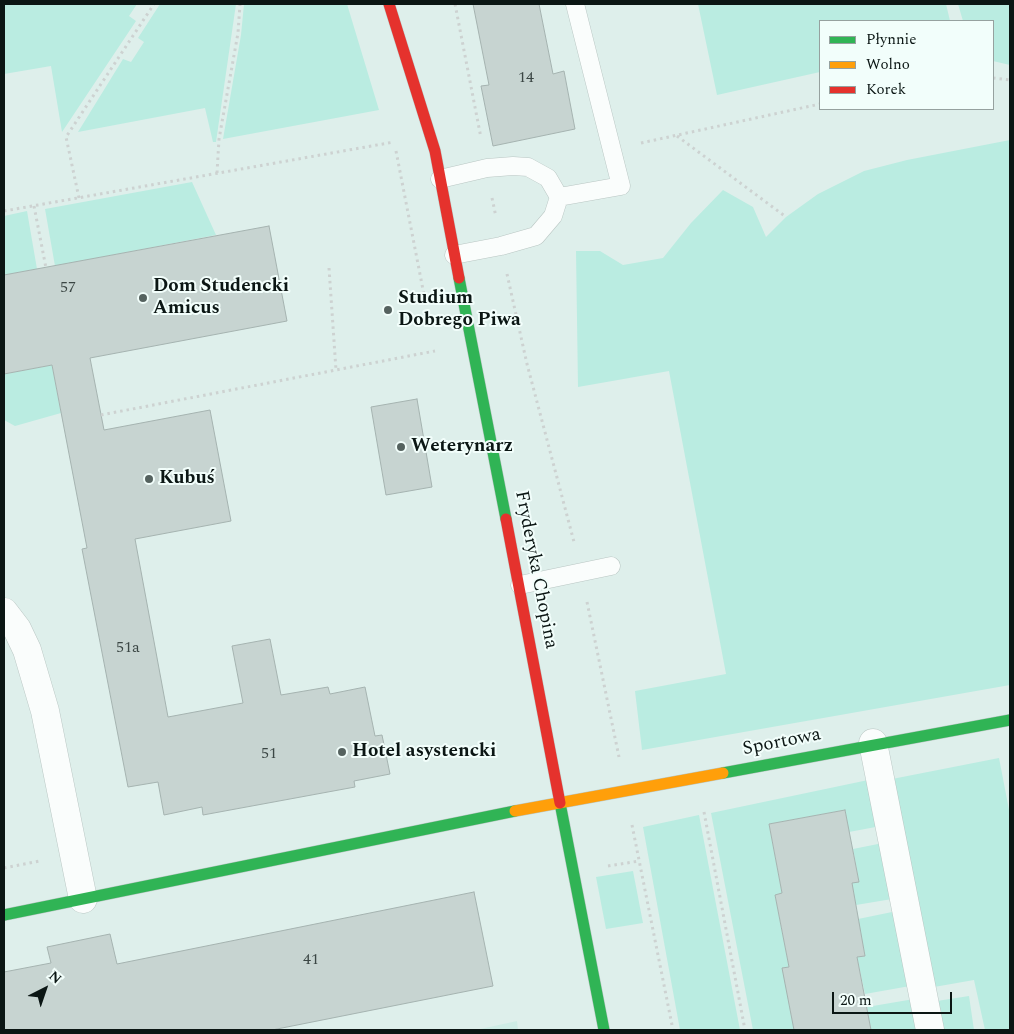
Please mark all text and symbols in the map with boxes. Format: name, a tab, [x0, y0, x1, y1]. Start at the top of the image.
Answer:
legend	[819, 20, 994, 110]
text: Płynnie	[866, 28, 917, 51]
text: Wolno	[866, 53, 910, 76]
house number: 14	[518, 69, 534, 89]
text: Korek	[866, 78, 906, 101]
place label: Dom Studencki Amicus	[153, 276, 289, 320]
house number: 57	[60, 279, 76, 299]
place label: Studium Dobrego Piwa	[398, 288, 521, 332]
marker: Dom Studencki Amicus	[137, 292, 149, 304]
marker: Studium Dobrego Piwa	[382, 304, 394, 316]
place label: Weterynarz	[411, 436, 513, 458]
marker: Weterynarz	[395, 441, 407, 453]
place label: Kubuś	[159, 468, 215, 490]
marker: Kubuś	[143, 473, 155, 485]
street label: Fryderyka Chopina	[508, 489, 562, 651]
house number: 51a	[116, 639, 140, 659]
street label: Sportowa	[741, 724, 823, 762]
place label: Hotel asystencki	[352, 741, 496, 763]
house number: 51	[261, 745, 277, 765]
marker: Hotel asystencki	[336, 746, 348, 758]
house number: 41	[303, 951, 319, 971]
north arrow	[20, 964, 70, 1014]
text: N	[44, 966, 66, 989]
scale bar	[834, 982, 954, 1014]
text: 20 m	[840, 989, 872, 1012]

